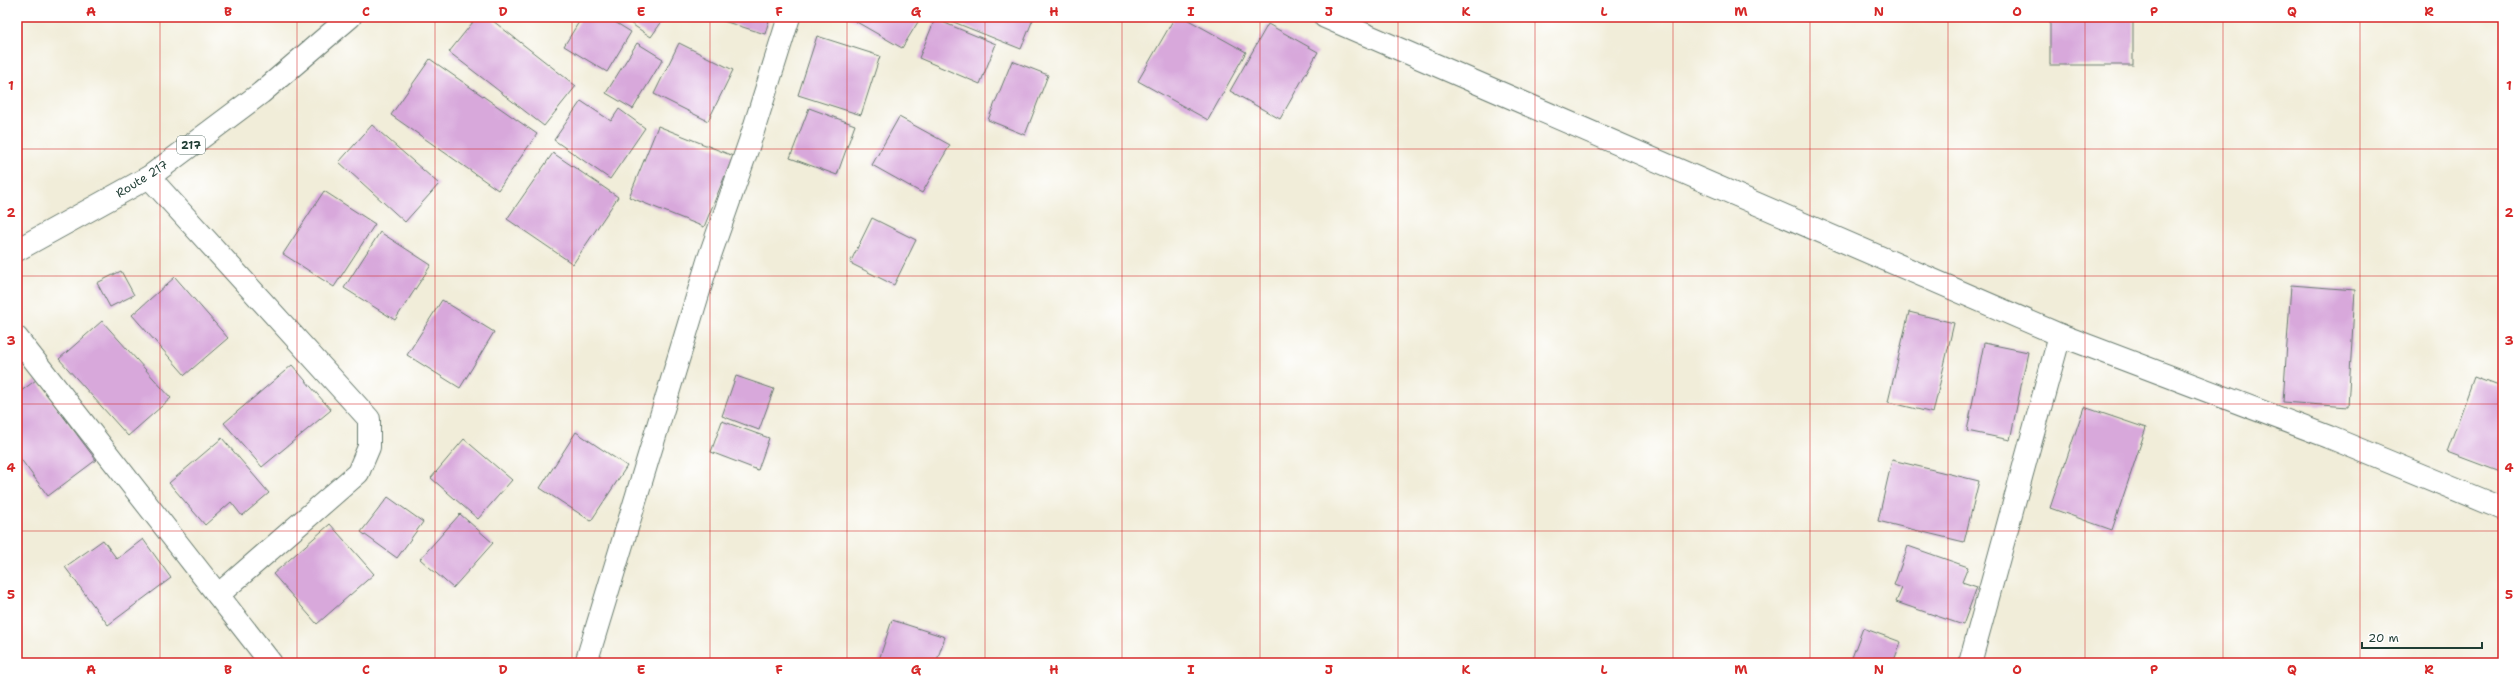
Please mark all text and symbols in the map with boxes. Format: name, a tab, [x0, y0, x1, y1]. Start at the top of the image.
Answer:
text: A	[86, 3, 96, 20]
text: B	[224, 3, 232, 20]
text: C	[362, 3, 370, 20]
text: D	[498, 3, 508, 20]
text: E	[637, 3, 646, 20]
text: F	[775, 3, 783, 20]
text: G	[911, 3, 922, 20]
text: H	[1049, 3, 1059, 20]
text: I	[1187, 3, 1195, 20]
text: J	[1325, 3, 1333, 20]
text: K	[1462, 3, 1471, 20]
text: L	[1600, 3, 1608, 20]
text: M	[1734, 3, 1748, 20]
text: N	[1874, 3, 1884, 20]
text: O	[2012, 3, 2022, 20]
text: P	[2150, 3, 2158, 20]
text: Q	[2287, 3, 2297, 20]
text: R	[2424, 3, 2434, 20]
text: 1	[8, 77, 14, 94]
text: 1	[2506, 77, 2512, 94]
road number: 217	[177, 136, 205, 154]
street label: Route 217	[113, 157, 171, 201]
text: 2	[6, 204, 16, 221]
text: 2	[2504, 204, 2514, 221]
text: 3	[6, 332, 16, 349]
text: 3	[2504, 332, 2514, 349]
text: 4	[6, 459, 16, 476]
text: 4	[2504, 459, 2514, 476]
text: 5	[7, 586, 15, 603]
text: 5	[2505, 586, 2513, 603]
scale bar	[2362, 624, 2482, 650]
text: 20 m	[2368, 630, 2399, 646]
text: A	[86, 661, 96, 678]
text: B	[224, 661, 232, 678]
text: C	[362, 661, 370, 678]
text: D	[498, 661, 508, 678]
text: E	[637, 661, 646, 678]
text: F	[775, 661, 783, 678]
text: G	[911, 661, 922, 678]
text: H	[1049, 661, 1059, 678]
text: I	[1187, 661, 1195, 678]
text: J	[1325, 661, 1333, 678]
text: K	[1462, 661, 1471, 678]
text: L	[1600, 661, 1608, 678]
text: M	[1734, 661, 1748, 678]
text: N	[1874, 661, 1884, 678]
text: O	[2012, 661, 2022, 678]
text: P	[2150, 661, 2158, 678]
text: Q	[2287, 661, 2297, 678]
text: R	[2424, 661, 2434, 678]

